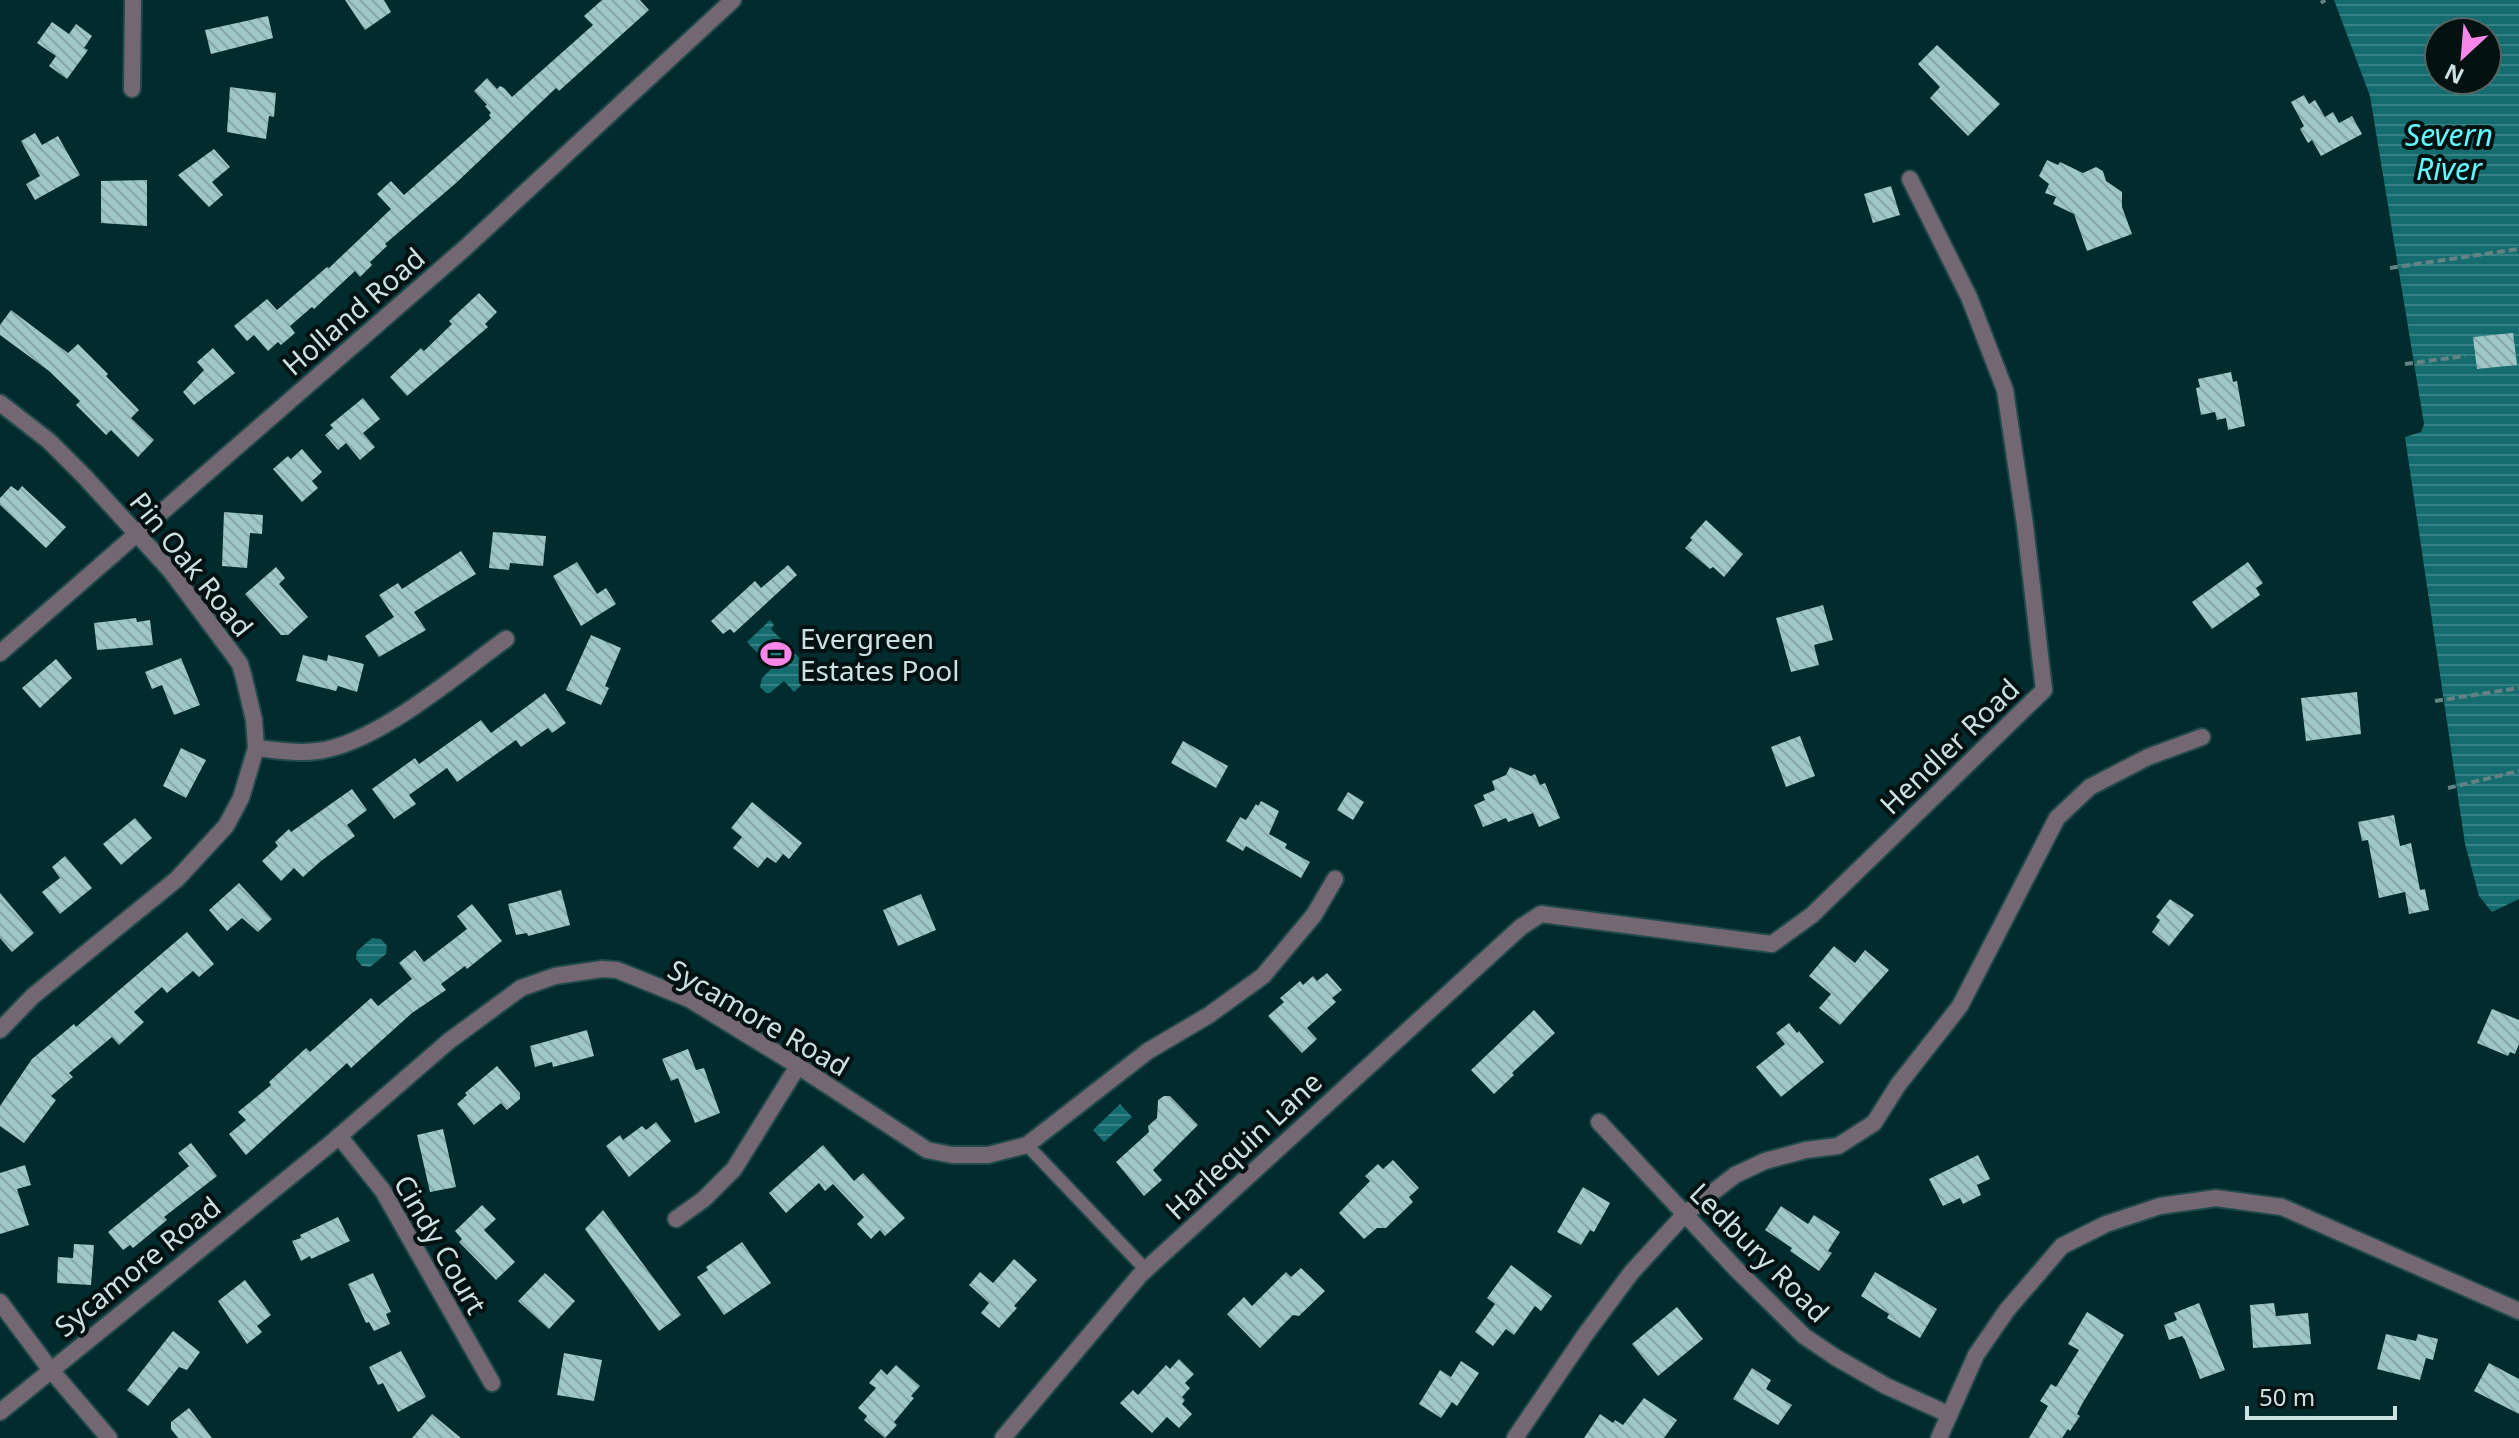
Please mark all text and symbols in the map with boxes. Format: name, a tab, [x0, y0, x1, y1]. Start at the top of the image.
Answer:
north arrow	[2423, 16, 2503, 96]
text: N	[2439, 57, 2468, 92]
water label: Severn River	[2405, 114, 2493, 189]
street label: Holland Road	[274, 239, 432, 383]
street label: Pin Oak Road	[122, 484, 262, 644]
place label: Evergreen Estates Pool	[800, 619, 959, 689]
sports icon: Evergreen Estates Pool	[759, 637, 793, 671]
street label: Hendler Road	[1871, 670, 2027, 822]
street label: Sycamore Road	[661, 950, 857, 1084]
street label: Harlequin Lane	[1157, 1063, 1329, 1227]
street label: Cindy Court	[386, 1168, 496, 1320]
street label: Ledbury Road	[1682, 1174, 1838, 1330]
street label: Sycamore Road	[46, 1187, 228, 1345]
scale bar	[2247, 1370, 2395, 1420]
text: 50 m	[2259, 1380, 2315, 1413]

